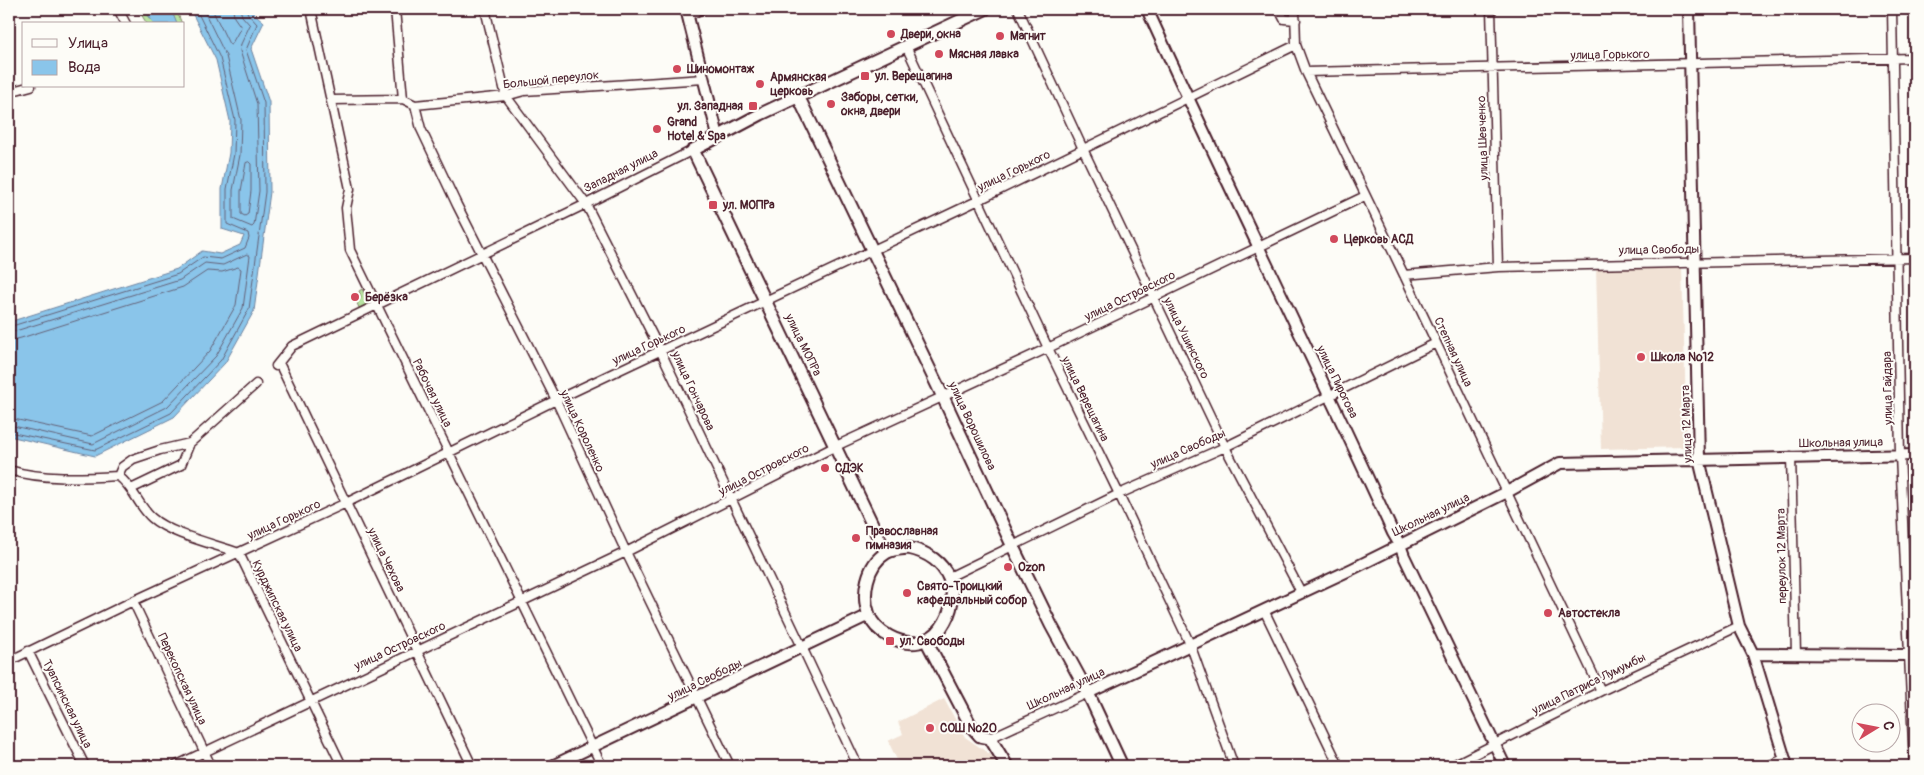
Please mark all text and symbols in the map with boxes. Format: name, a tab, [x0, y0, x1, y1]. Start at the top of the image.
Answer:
legend	[22, 22, 185, 88]
place label: Двери, окна	[900, 27, 961, 42]
marker: Двери, окна	[885, 28, 897, 40]
place label: Магнит	[1010, 29, 1047, 44]
marker: Магнит	[994, 30, 1006, 42]
text: Улица	[68, 34, 108, 53]
place label: Мясная лавка	[949, 47, 1019, 62]
street label: улица Горького	[1569, 47, 1650, 63]
marker: Мясная лавка	[933, 48, 945, 60]
text: Вода	[68, 58, 101, 77]
place label: Шиномонтаж	[686, 62, 755, 77]
marker: Шиномонтаж	[671, 63, 683, 75]
street label: Большой переулок	[502, 67, 600, 93]
place label: ул. Верещагина	[874, 69, 953, 84]
place label: Армянская церковь	[770, 70, 827, 99]
marker: ул. Верещагина	[859, 70, 871, 82]
marker: Армянская церковь	[754, 78, 766, 90]
place label: Заборы, сетки, окна, двери	[840, 90, 918, 119]
street label: улица Шевченко	[1474, 95, 1492, 182]
marker: Заборы, сетки, окна, двери	[825, 98, 837, 110]
place label: ул. Западная	[676, 99, 743, 114]
marker: ул. Западная	[747, 100, 759, 112]
place label: Grand Hotel & Spa	[667, 115, 726, 144]
marker: Grand Hotel & Spa	[651, 123, 663, 135]
street label: Западная улица	[581, 146, 661, 196]
street label: улица Горького	[974, 147, 1053, 196]
place label: ул. МОПРа	[722, 198, 775, 213]
marker: ул. МОПРа	[707, 199, 719, 211]
place label: Церковь АСД	[1344, 232, 1414, 247]
marker: Церковь АСД	[1328, 233, 1340, 245]
street label: улица Свободы	[1618, 242, 1700, 258]
street label: улица Островского	[1081, 267, 1178, 325]
place label: Берёзка	[365, 290, 408, 305]
marker: Берёзка	[349, 291, 361, 303]
street label: улица Ушинского	[1159, 294, 1212, 382]
street label: улица МОПРа	[781, 310, 825, 379]
street label: Степная улица	[1430, 315, 1476, 390]
street label: улица Горького	[609, 321, 688, 369]
street label: улица Пирогова	[1312, 342, 1361, 421]
street label: улица Гончарова	[668, 348, 718, 433]
place label: Школа №12	[1650, 350, 1714, 365]
marker: Школа №12	[1635, 351, 1647, 363]
street label: улица Гайдара	[1880, 351, 1896, 426]
street label: улица Верещагина	[1057, 353, 1112, 444]
street label: Рабочая улица	[409, 356, 455, 430]
street label: улица Ворошилова	[945, 378, 999, 473]
street label: улица 12 Марта	[1678, 384, 1696, 464]
street label: улица Короленко	[556, 387, 608, 475]
street label: улица Свободы	[1147, 426, 1228, 473]
street label: Школьная улица	[1799, 435, 1884, 451]
street label: улица Островского	[715, 441, 812, 500]
place label: СДЭК	[835, 461, 864, 476]
marker: СДЭК	[819, 462, 831, 474]
street label: Школьная улица	[1390, 490, 1472, 540]
street label: улица Горького	[244, 496, 323, 544]
street label: переулок 12 Марта	[1774, 508, 1790, 604]
place label: Православная гимназия	[865, 524, 938, 553]
street label: улица Чехова	[364, 525, 408, 595]
marker: Православная гимназия	[850, 532, 862, 544]
street label: Курджипская улица	[248, 558, 306, 655]
place label: Ozon	[1018, 560, 1045, 575]
marker: Ozon	[1002, 561, 1014, 573]
place label: Свято-Троицкий кафедральный собор	[917, 579, 1027, 608]
marker: Свято-Троицкий кафедральный собор	[901, 587, 913, 599]
place label: Автостекла	[1558, 606, 1620, 621]
marker: Автостекла	[1542, 607, 1554, 619]
street label: улица Островского	[351, 618, 449, 674]
street label: Перекопская улица	[154, 631, 210, 728]
place label: ул. Свободы	[899, 634, 965, 649]
marker: ул. Свободы	[884, 635, 896, 647]
street label: улица Патриса Лумумбы	[1529, 650, 1648, 718]
street label: улица Свободы	[665, 655, 745, 705]
street label: Туапсинская улица	[39, 657, 95, 751]
street label: Школьная улица	[1025, 664, 1108, 714]
north arrow	[1852, 702, 1902, 752]
text: С	[1879, 720, 1897, 732]
place label: СОШ №20	[940, 721, 997, 736]
marker: СОШ №20	[924, 722, 936, 734]

